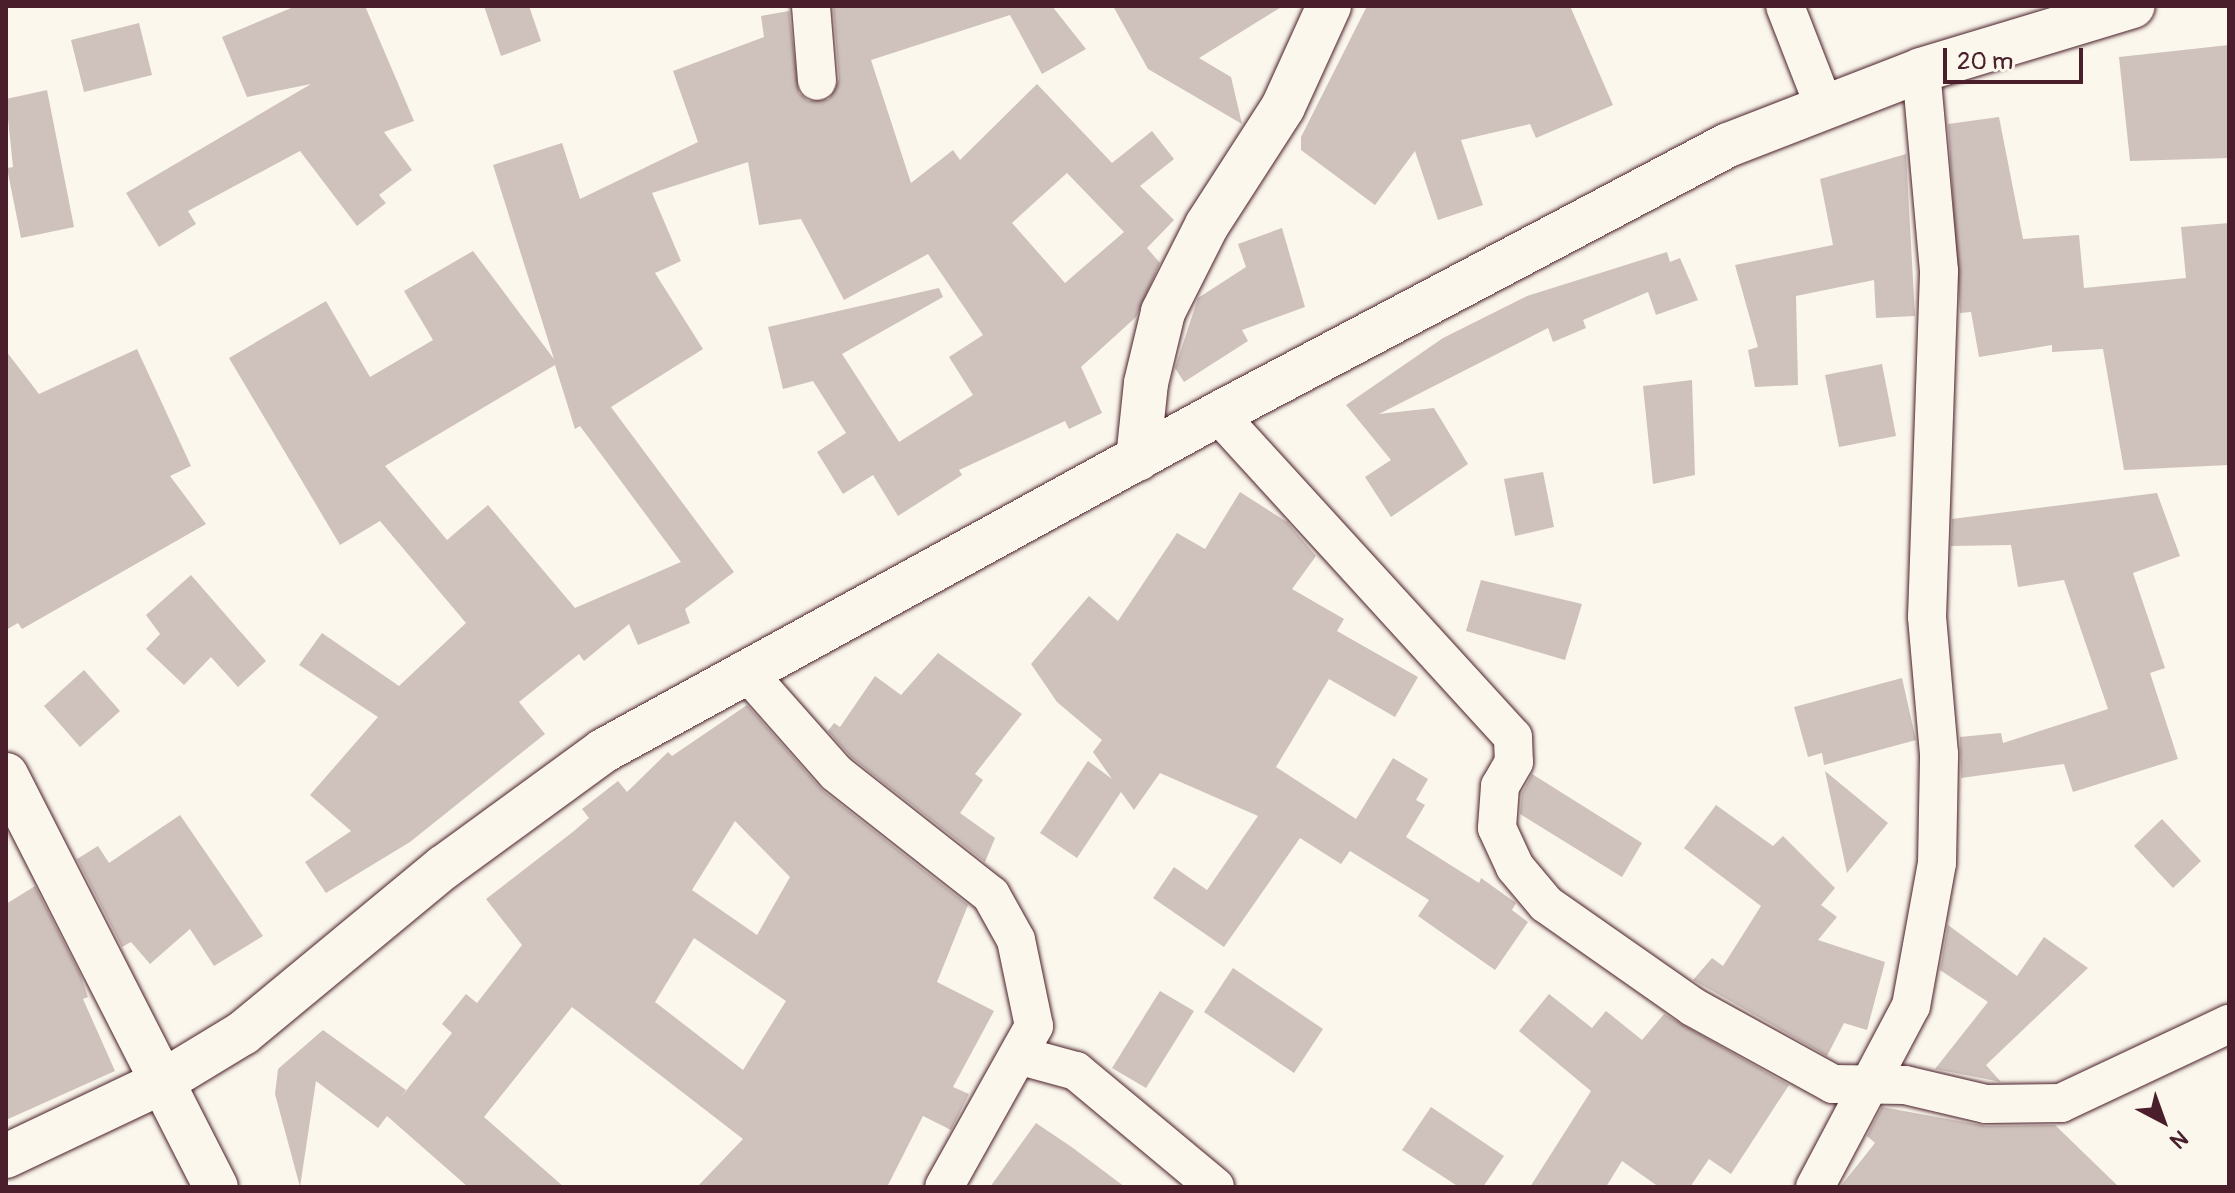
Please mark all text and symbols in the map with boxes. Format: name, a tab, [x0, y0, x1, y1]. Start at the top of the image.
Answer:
scale bar	[1947, 32, 2087, 82]
text: 20 m	[1957, 47, 2013, 76]
north arrow	[2123, 1081, 2203, 1161]
text: N	[2164, 1124, 2194, 1155]

